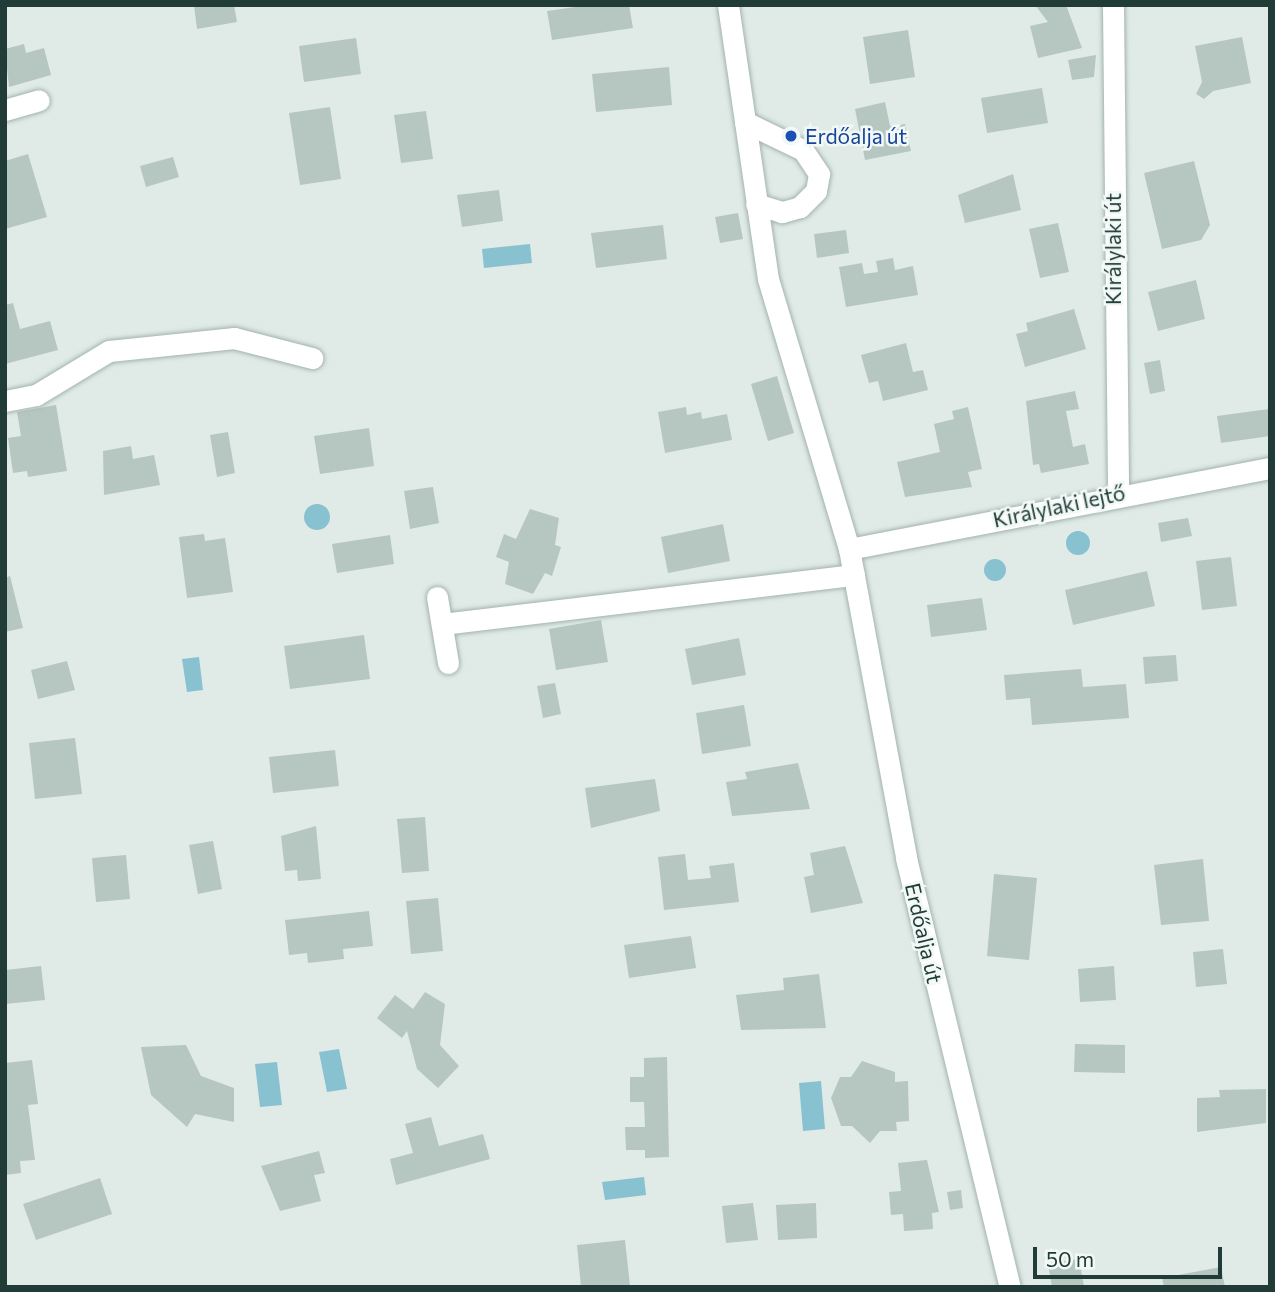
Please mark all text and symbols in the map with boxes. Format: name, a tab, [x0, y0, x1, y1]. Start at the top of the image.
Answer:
place label: Erdőalja út	[805, 123, 907, 149]
marker: Erdőalja út	[783, 128, 799, 144]
street label: Királylaki út	[1100, 193, 1126, 305]
street label: Királylaki lejtő	[991, 480, 1127, 532]
street label: Erdőalja út	[900, 880, 948, 986]
scale bar	[1037, 1232, 1226, 1276]
text: 50 m	[1046, 1246, 1094, 1271]

